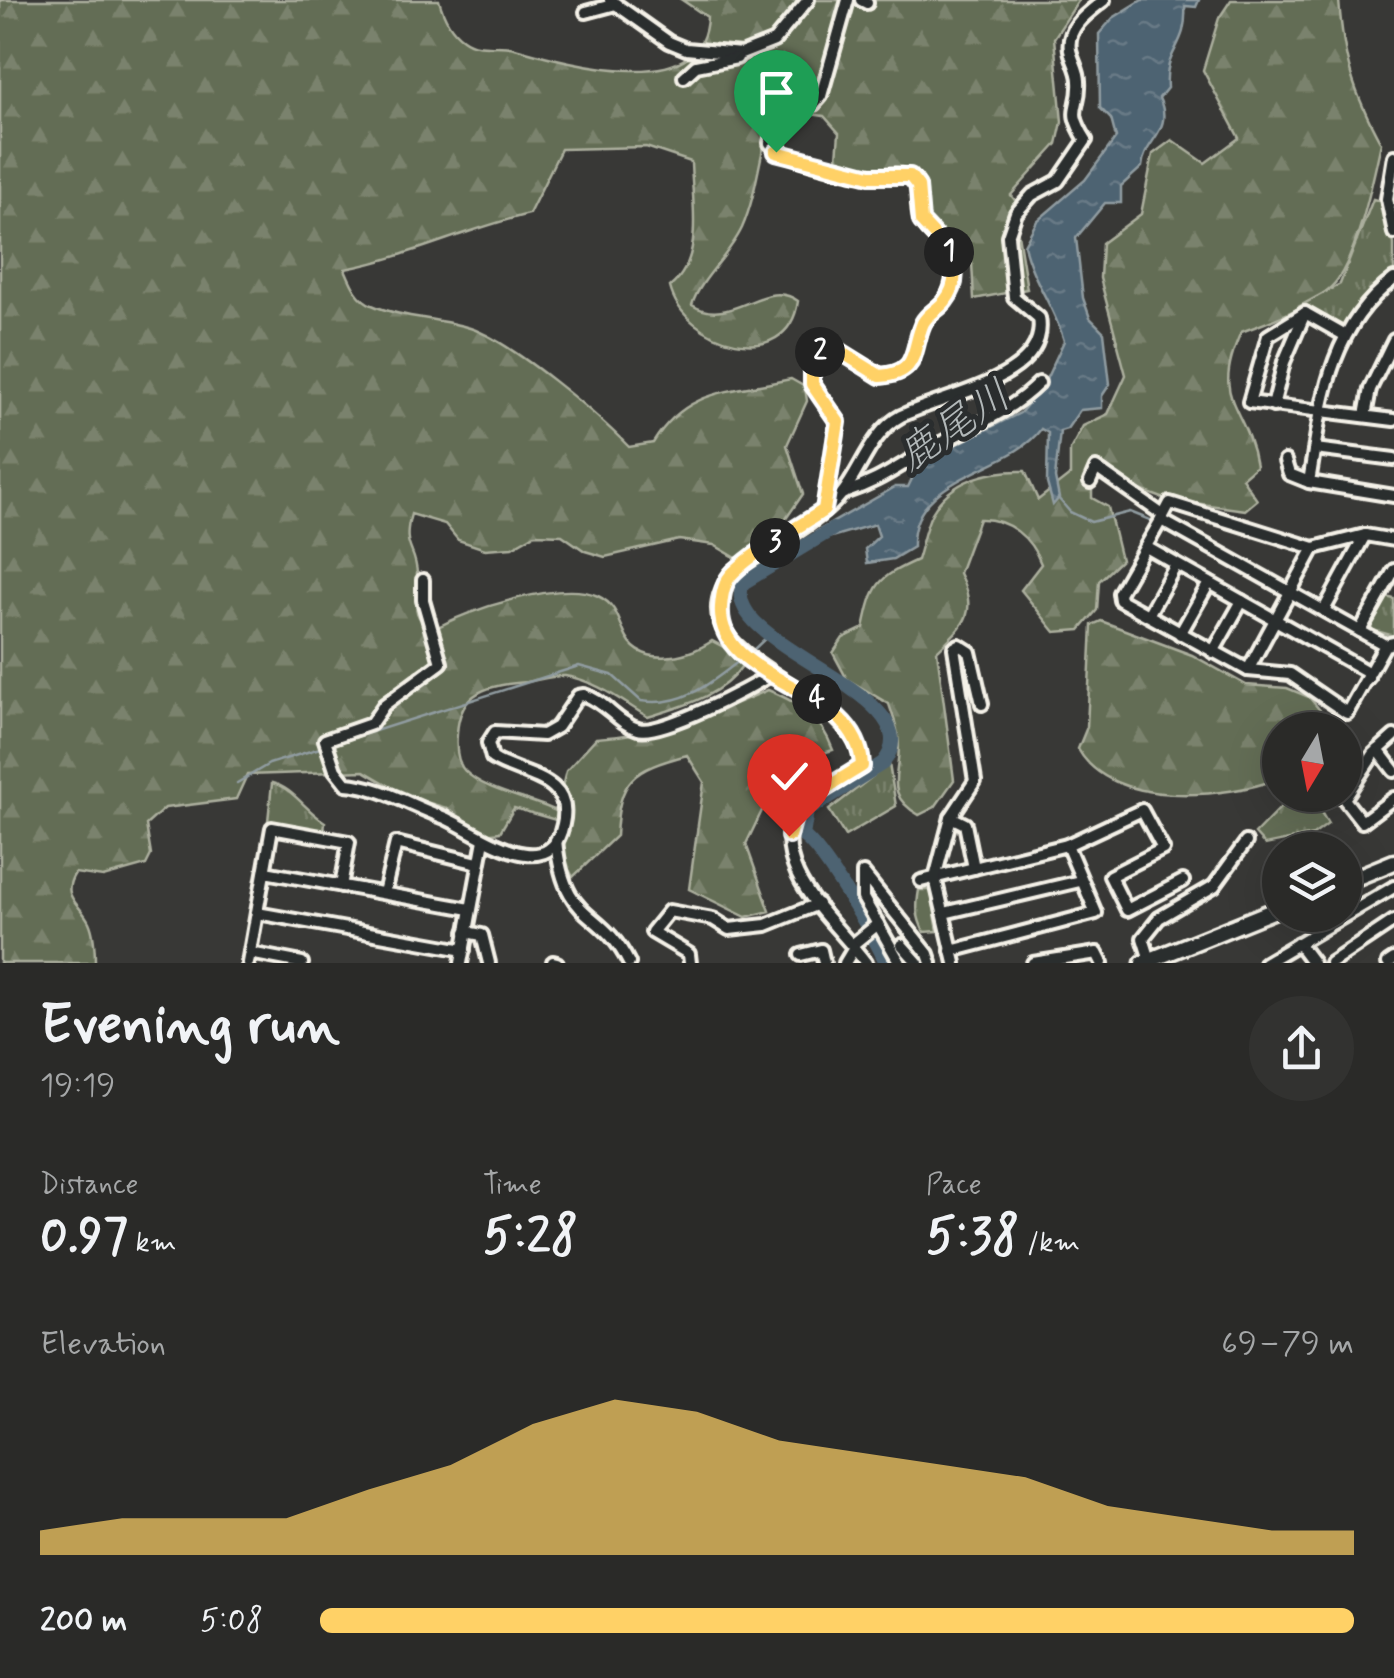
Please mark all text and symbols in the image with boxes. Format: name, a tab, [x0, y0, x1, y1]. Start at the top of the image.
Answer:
pin	[734, 50, 819, 153]
icon: arrive	[749, 65, 804, 120]
pin: 1	[924, 227, 974, 277]
text: 1	[943, 233, 955, 270]
pin: 2	[795, 327, 845, 377]
text: 2	[813, 333, 827, 370]
water label: 鹿尾川	[887, 369, 1023, 485]
pin: 3	[750, 518, 800, 568]
text: 3	[769, 524, 781, 561]
pin: 4	[792, 674, 842, 724]
text: 4	[809, 680, 825, 717]
north arrow	[1262, 712, 1362, 812]
map controls	[1262, 712, 1362, 932]
pin	[747, 734, 832, 837]
icon: check	[762, 749, 817, 804]
button: layers	[1262, 832, 1362, 932]
text: Evening run	[40, 991, 340, 1063]
button: share	[1249, 996, 1354, 1101]
text: 19:19	[40, 1065, 115, 1107]
text: Distance	[40, 1167, 138, 1204]
text: Time	[483, 1167, 542, 1204]
text: Pace	[926, 1167, 982, 1204]
text: 0.97	[40, 1204, 128, 1270]
text: 5:28	[483, 1204, 578, 1270]
text: 5:38	[926, 1204, 1019, 1270]
text: km	[128, 1225, 176, 1262]
text: /km	[1019, 1225, 1080, 1262]
text: Elevation	[40, 1323, 166, 1365]
text: 69–79 m	[1221, 1323, 1354, 1365]
text: 200 m	[40, 1600, 127, 1642]
text: 5:08	[200, 1600, 263, 1642]

